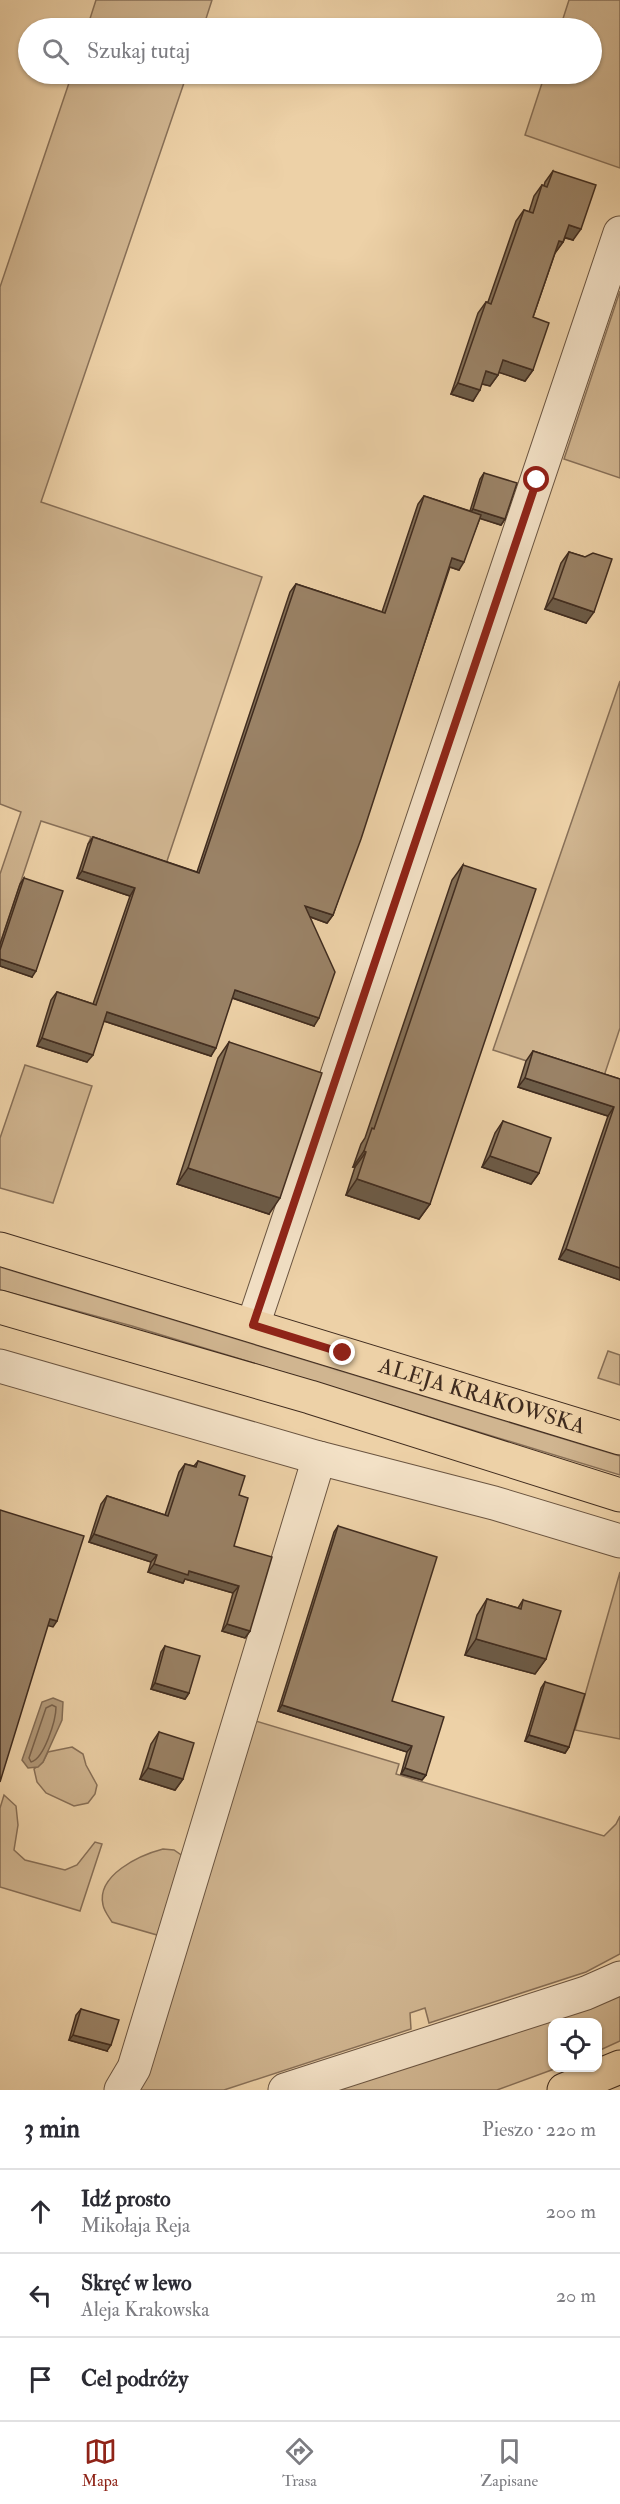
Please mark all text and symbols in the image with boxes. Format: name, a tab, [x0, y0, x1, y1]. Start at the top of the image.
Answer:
search box	[18, 18, 602, 84]
icon: search	[39, 35, 72, 68]
text: Szukaj tutaj	[87, 37, 190, 65]
route start	[523, 466, 549, 492]
route end	[329, 1339, 355, 1365]
street label: ALEJA KRAKOWSKA	[375, 1351, 589, 1441]
map controls	[548, 2018, 602, 2072]
button: locate	[548, 2018, 602, 2072]
text: 3 min	[24, 2113, 80, 2145]
text: Pieszo · 220 m	[482, 2117, 596, 2142]
text: Idź prosto	[81, 2185, 171, 2213]
icon: ahead	[24, 2195, 57, 2228]
text: 200 m	[546, 2199, 596, 2224]
text: Mikołaja Reja	[81, 2213, 190, 2238]
text: Skręć w lewo	[81, 2269, 192, 2297]
icon: left	[24, 2279, 57, 2312]
text: 20 m	[556, 2283, 596, 2308]
text: Aleja Krakowska	[81, 2297, 209, 2322]
icon: arrive	[24, 2363, 57, 2396]
text: Cel podróży	[81, 2365, 188, 2393]
tab: Mapa	[82, 2435, 118, 2491]
tab: Trasa	[282, 2435, 317, 2491]
tab: Zapisane	[480, 2435, 538, 2491]

